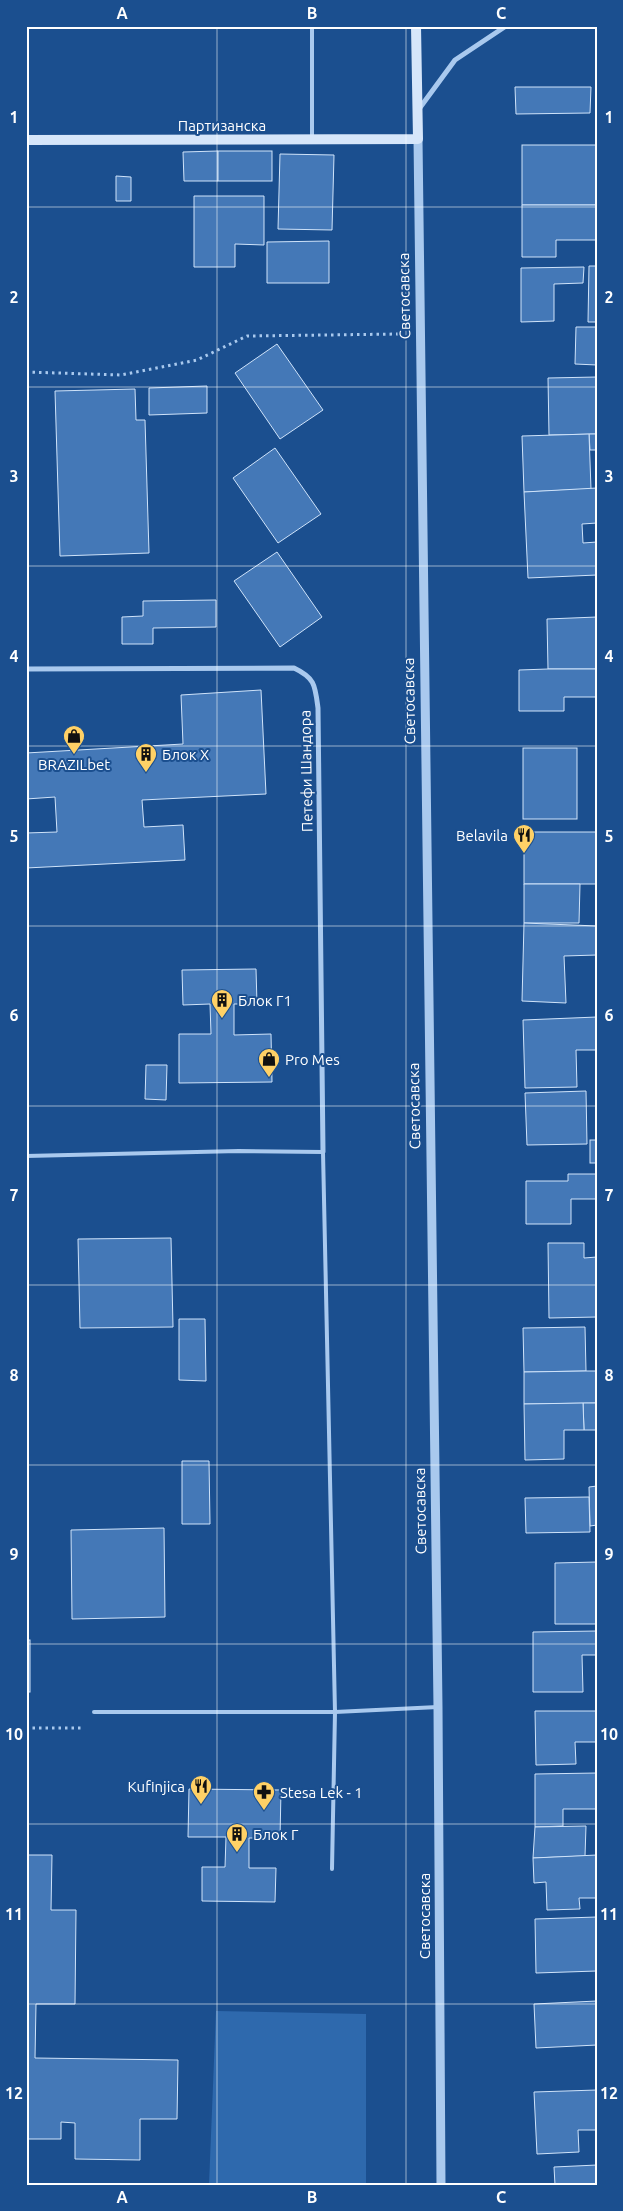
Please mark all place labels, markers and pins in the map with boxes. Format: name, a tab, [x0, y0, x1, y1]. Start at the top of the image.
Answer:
shop icon: BRAZILbet	[62, 724, 86, 755]
building icon: Блок Х	[134, 742, 158, 773]
place label: Блок Х	[162, 746, 209, 763]
place label: BRAZILbet	[38, 756, 110, 773]
restaurant icon: Belavila	[512, 823, 536, 854]
place label: Belavila	[456, 827, 508, 844]
building icon: Блок Г1	[210, 988, 234, 1019]
place label: Блок Г1	[238, 992, 292, 1009]
shop icon: Pro Mes	[257, 1047, 281, 1078]
place label: Pro Mes	[285, 1051, 340, 1068]
restaurant icon: Kufinjica	[189, 1774, 213, 1805]
place label: Kufinjica	[128, 1778, 185, 1795]
pharmacy icon: Stesa Lek - 1	[252, 1780, 276, 1811]
place label: Stesa Lek - 1	[280, 1784, 363, 1801]
building icon: Блок Г	[225, 1822, 249, 1853]
place label: Блок Г	[253, 1826, 299, 1843]

